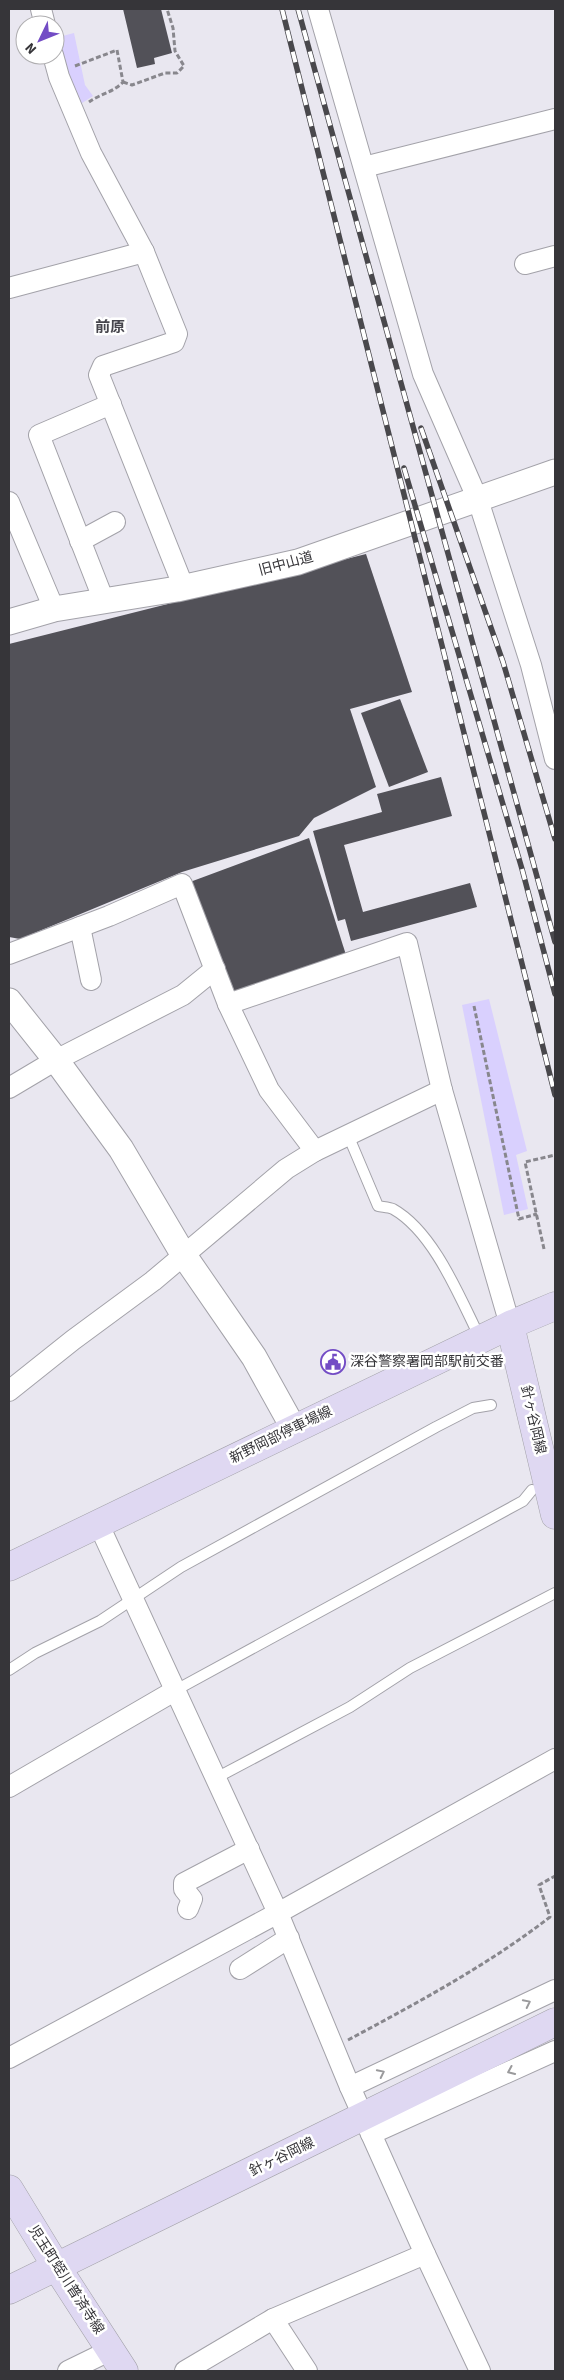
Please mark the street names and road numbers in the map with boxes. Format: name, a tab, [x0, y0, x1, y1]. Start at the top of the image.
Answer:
street label: 旧中山道	[256, 547, 316, 581]
street label: 針ヶ谷岡線	[515, 1384, 551, 1456]
street label: 新野岡部停車場線	[226, 1401, 336, 1469]
street label: 針ヶ谷岡線	[246, 2133, 318, 2181]
street label: 児玉町蛭川普済寺線	[23, 2222, 109, 2338]

